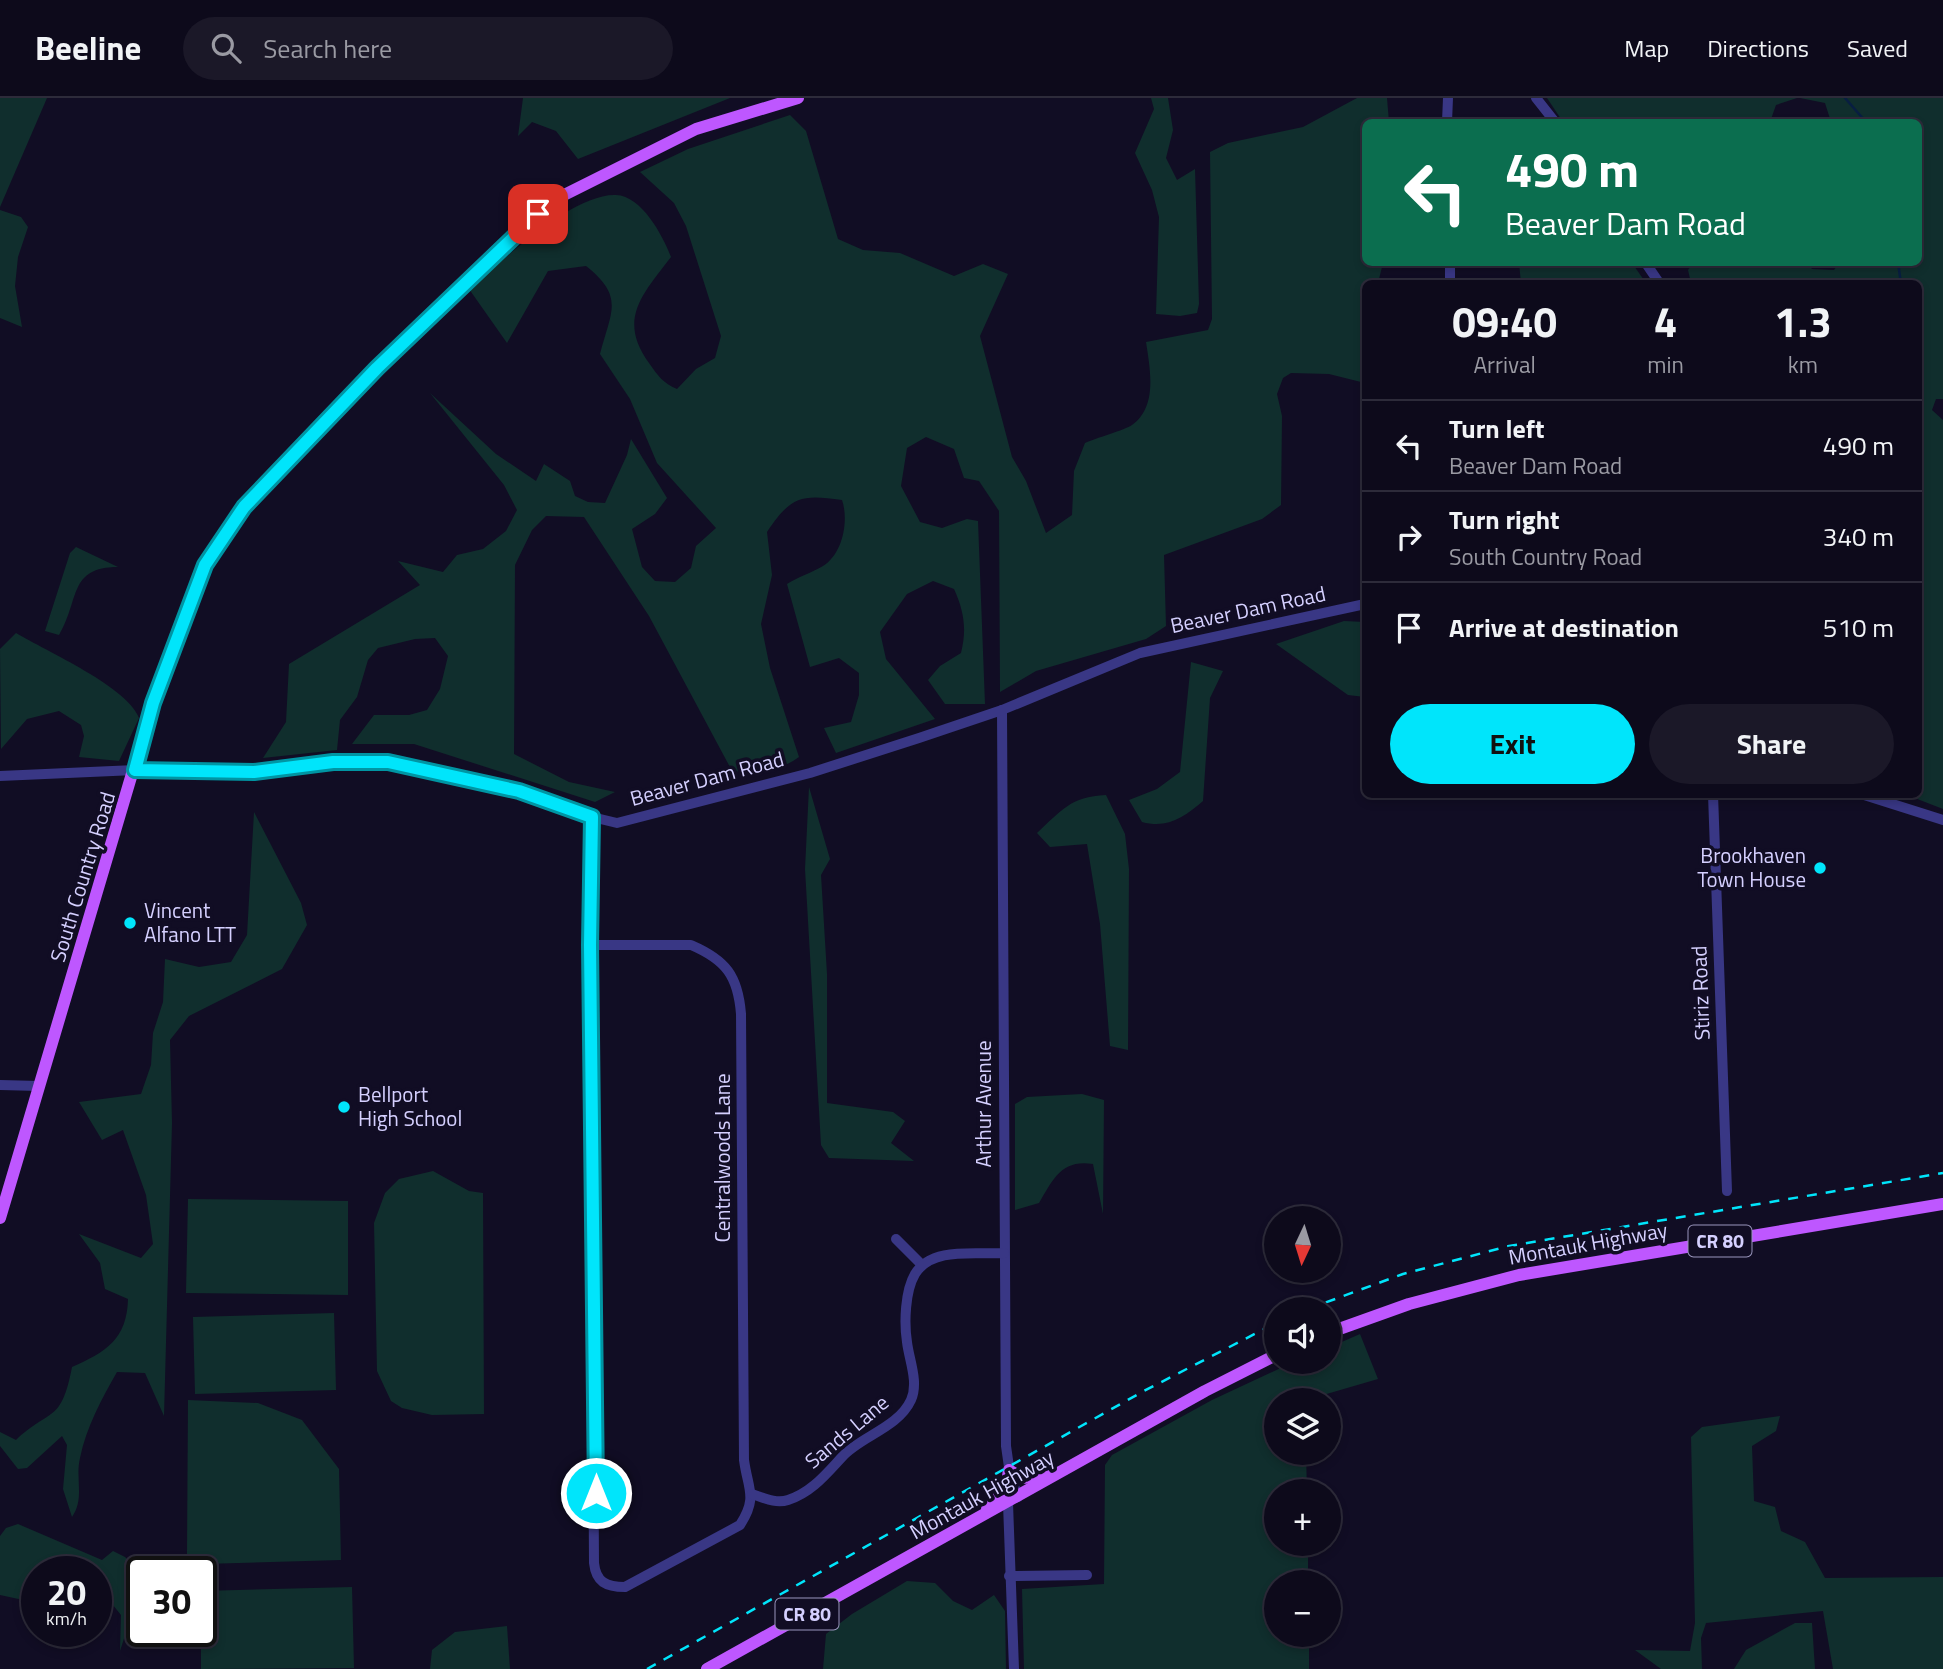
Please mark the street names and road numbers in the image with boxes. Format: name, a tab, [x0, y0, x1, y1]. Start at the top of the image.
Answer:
street label: Beaver Dam Road	[1167, 577, 1328, 641]
street label: Beaver Dam Road	[626, 742, 787, 814]
street label: South Country Road	[41, 788, 123, 966]
street label: Stiriz Road	[1682, 945, 1718, 1041]
street label: Arthur Avenue	[967, 1040, 999, 1168]
street label: Centralwoods Lane	[706, 1073, 738, 1243]
street label: Montauk Highway	[1506, 1213, 1670, 1273]
road number: CR 80	[1688, 1226, 1752, 1256]
street label: Sands Lane	[797, 1386, 895, 1476]
street label: Montauk Highway	[903, 1441, 1060, 1547]
road number: CR 80	[776, 1598, 838, 1630]

